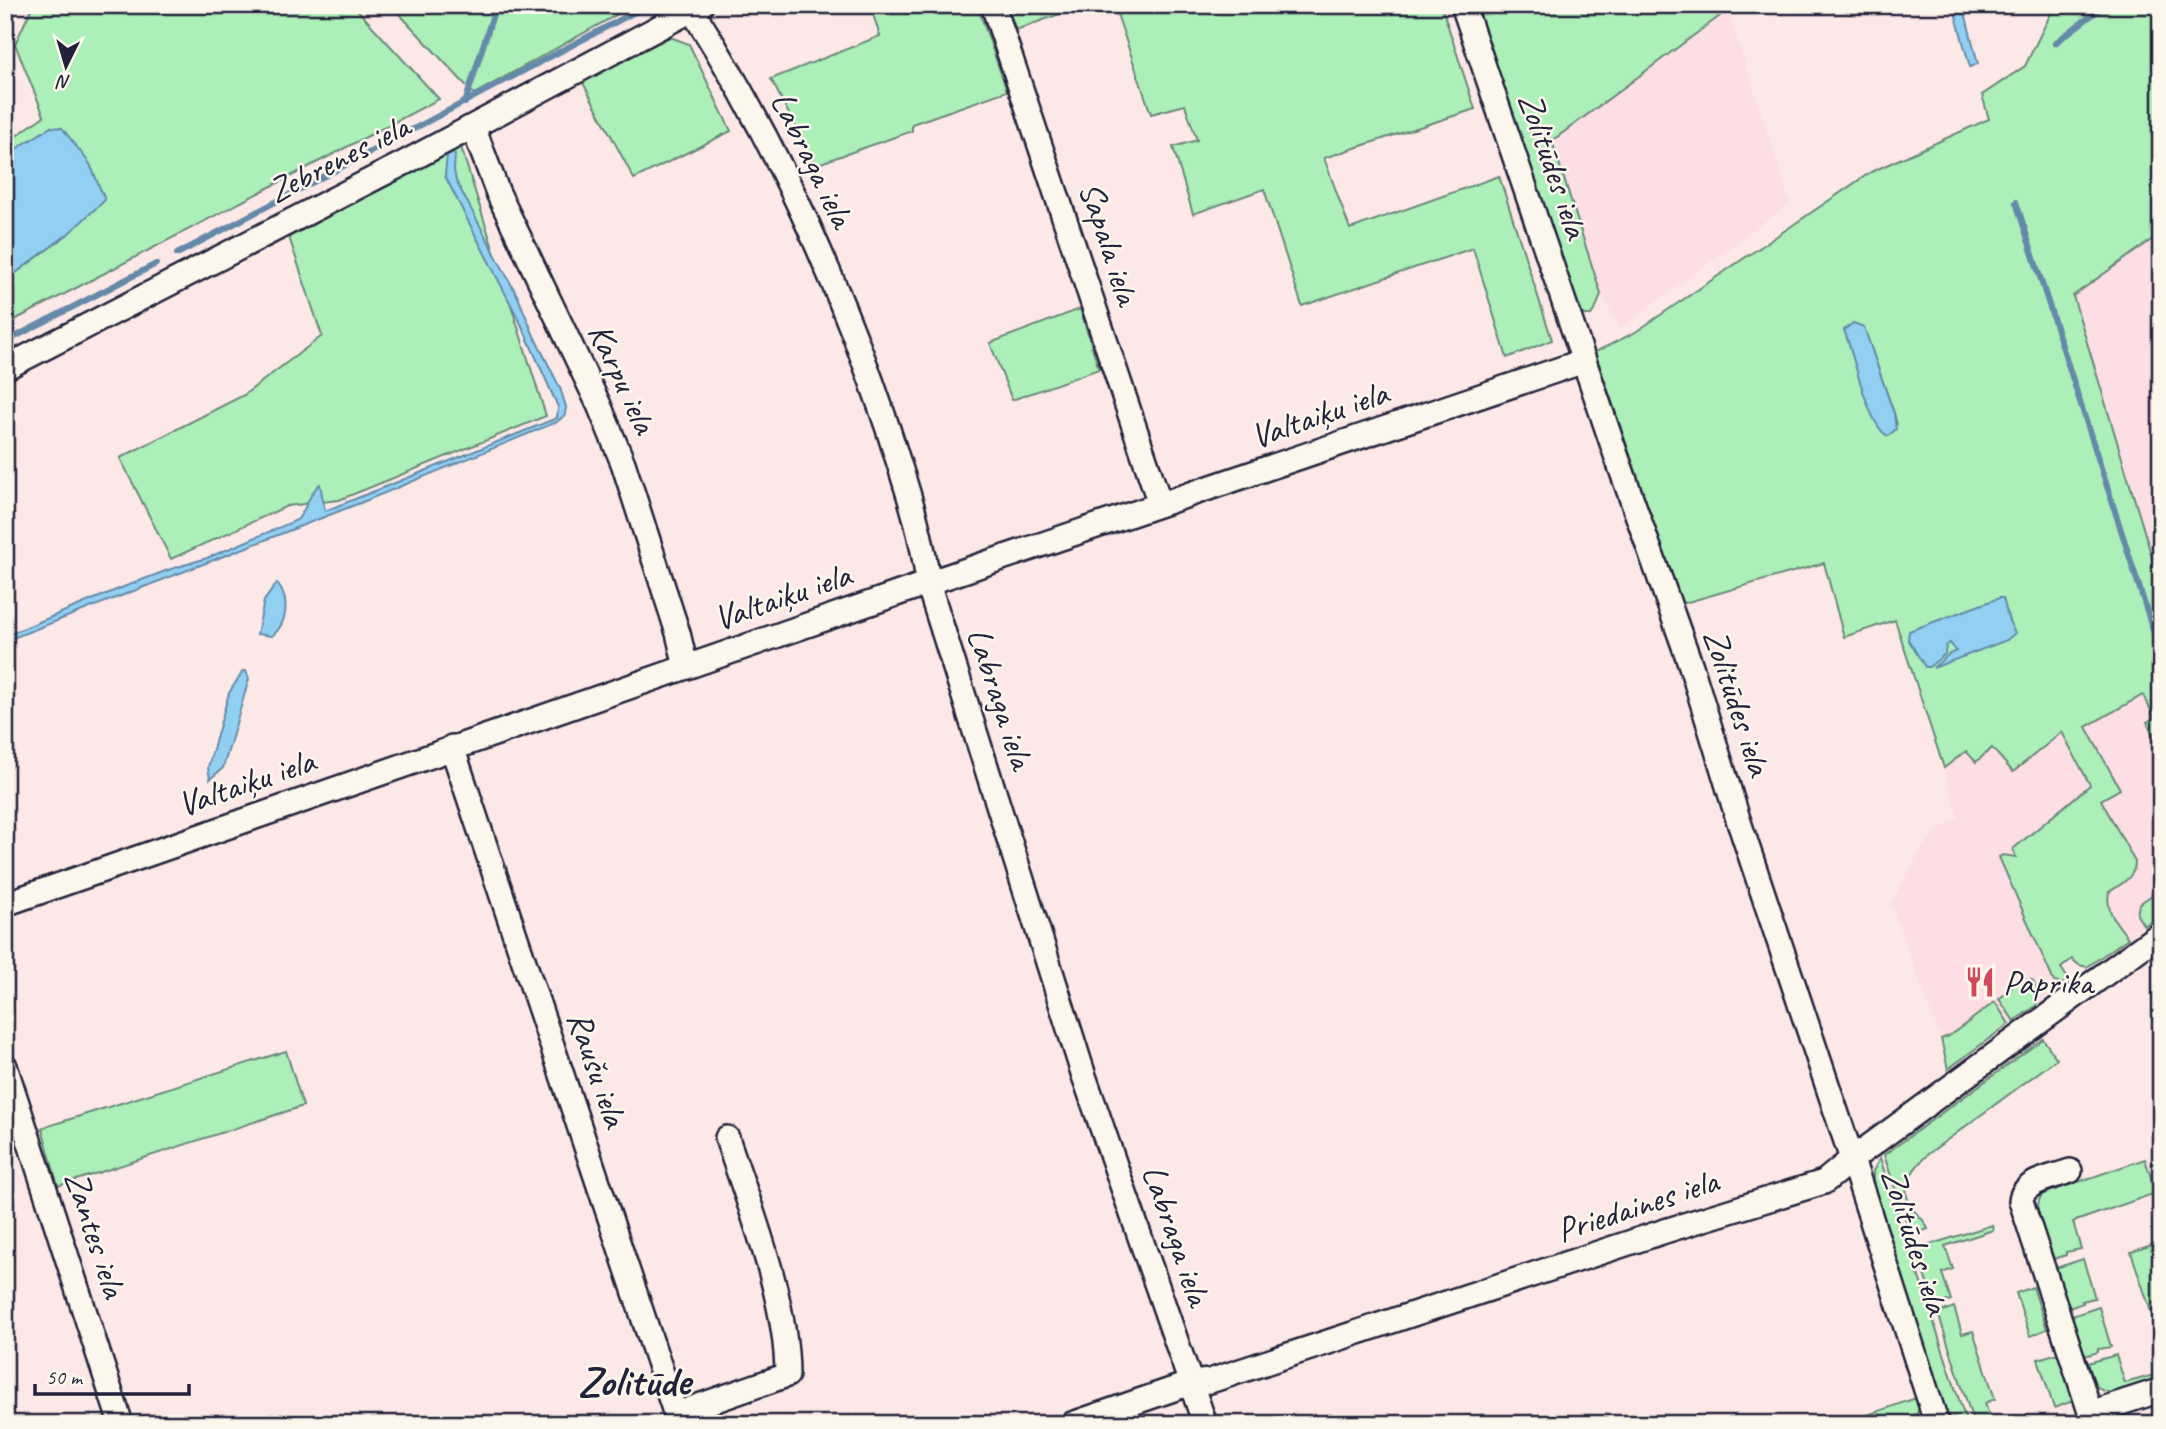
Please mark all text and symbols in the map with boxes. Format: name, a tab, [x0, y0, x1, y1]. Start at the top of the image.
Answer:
north arrow	[32, 32, 102, 102]
text: N	[54, 69, 72, 94]
street label: Labraga iela	[760, 84, 866, 237]
street label: Zolitūdes iela	[1508, 86, 1600, 247]
street label: Zebrenes iela	[260, 102, 419, 213]
street label: Sapala iela	[1069, 176, 1151, 313]
street label: Karpu iela	[578, 316, 668, 442]
street label: Valtaiķu iela	[1245, 369, 1396, 459]
street label: Valtaiķu iela	[708, 551, 859, 641]
street label: Labraga iela	[957, 622, 1045, 777]
street label: Zolitūdes iela	[1693, 623, 1783, 784]
street label: Valtaiķu iela	[172, 737, 323, 827]
place label: Paprika	[2003, 960, 2095, 1005]
restaurant icon: Paprika	[1963, 965, 1997, 999]
street label: Raušu iela	[557, 1005, 639, 1135]
street label: Priedaines iela	[1551, 1158, 1725, 1253]
street label: Labraga iela	[1132, 1159, 1222, 1314]
street label: Zolitūdes iela	[1871, 1162, 1961, 1323]
street label: Zantes iela	[54, 1165, 138, 1305]
scale bar	[35, 1352, 189, 1396]
district label: Zolitūde	[578, 1355, 694, 1408]
text: 50 m	[46, 1364, 84, 1390]

